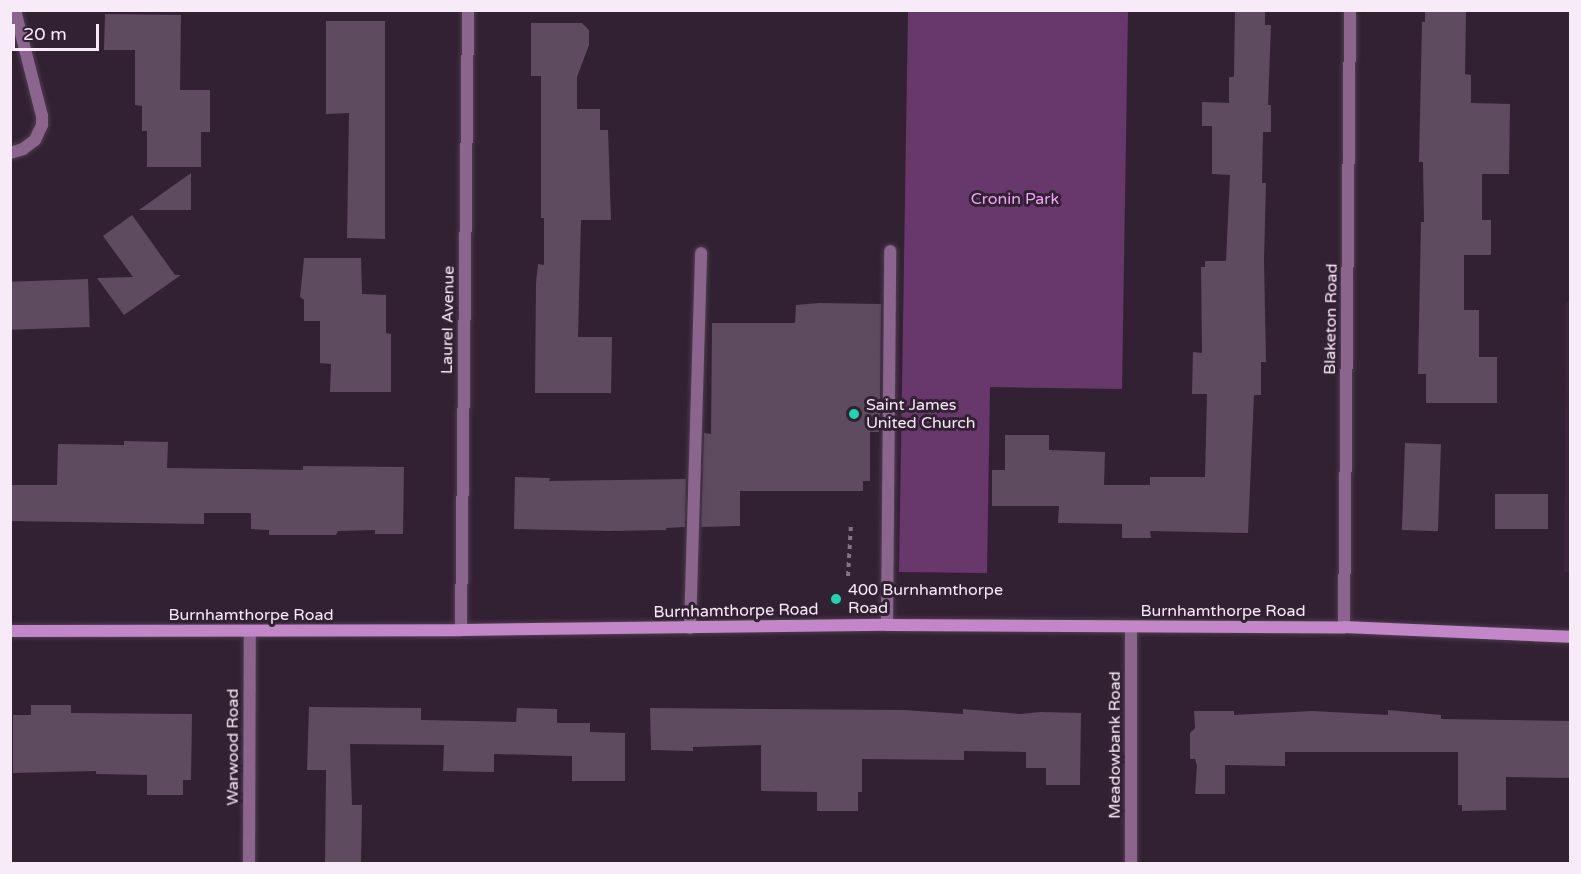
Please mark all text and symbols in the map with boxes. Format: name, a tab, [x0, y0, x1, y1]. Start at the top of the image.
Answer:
scale bar	[15, 12, 102, 50]
text: 20 m	[23, 23, 67, 45]
park label: Cronin Park	[971, 189, 1059, 209]
street label: Blaketon Road	[1320, 263, 1342, 375]
street label: Laurel Avenue	[437, 266, 459, 374]
place label: Saint James United Church	[866, 395, 976, 433]
marker: Saint James United Church	[847, 407, 861, 421]
place label: 400 Burnhamthorpe Road	[848, 580, 1003, 618]
marker: 400 Burnhamthorpe Road	[829, 592, 843, 606]
street label: Burnhamthorpe Road	[653, 600, 819, 622]
street label: Burnhamthorpe Road	[1140, 601, 1306, 621]
street label: Burnhamthorpe Road	[168, 605, 334, 625]
street label: Meadowbank Road	[1105, 671, 1125, 819]
street label: Warwood Road	[223, 688, 243, 806]

